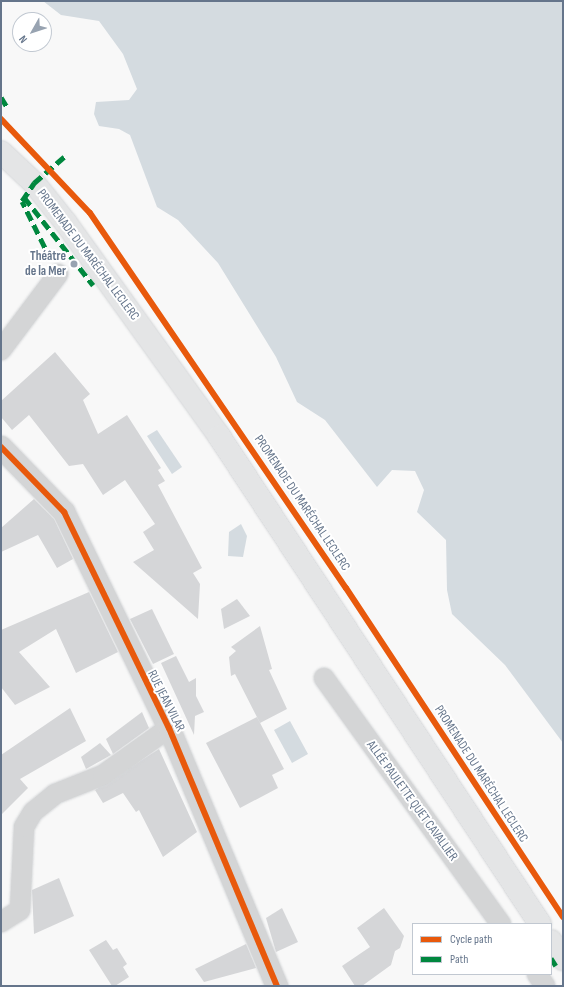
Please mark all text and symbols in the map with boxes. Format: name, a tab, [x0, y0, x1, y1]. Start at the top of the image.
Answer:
north arrow	[12, 12, 52, 52]
text: N	[16, 33, 30, 46]
street label: PROMENADE DU MARÉCHAL LECLERC	[34, 186, 142, 324]
place label: Théâtre de la Mer	[25, 249, 66, 280]
marker: Théâtre de la Mer	[69, 259, 79, 269]
street label: PROMENADE DU MARÉCHAL LECLERC	[251, 432, 353, 574]
street label: RUE JEAN VILAR	[144, 668, 188, 734]
street label: PROMENADE DU MARÉCHAL LECLERC	[431, 703, 531, 845]
street label: ALLÉE PAULETTE QUET CAVALLIER	[363, 738, 461, 864]
legend	[412, 923, 552, 975]
text: Cycle path	[450, 932, 492, 947]
text: Path	[450, 952, 468, 967]

